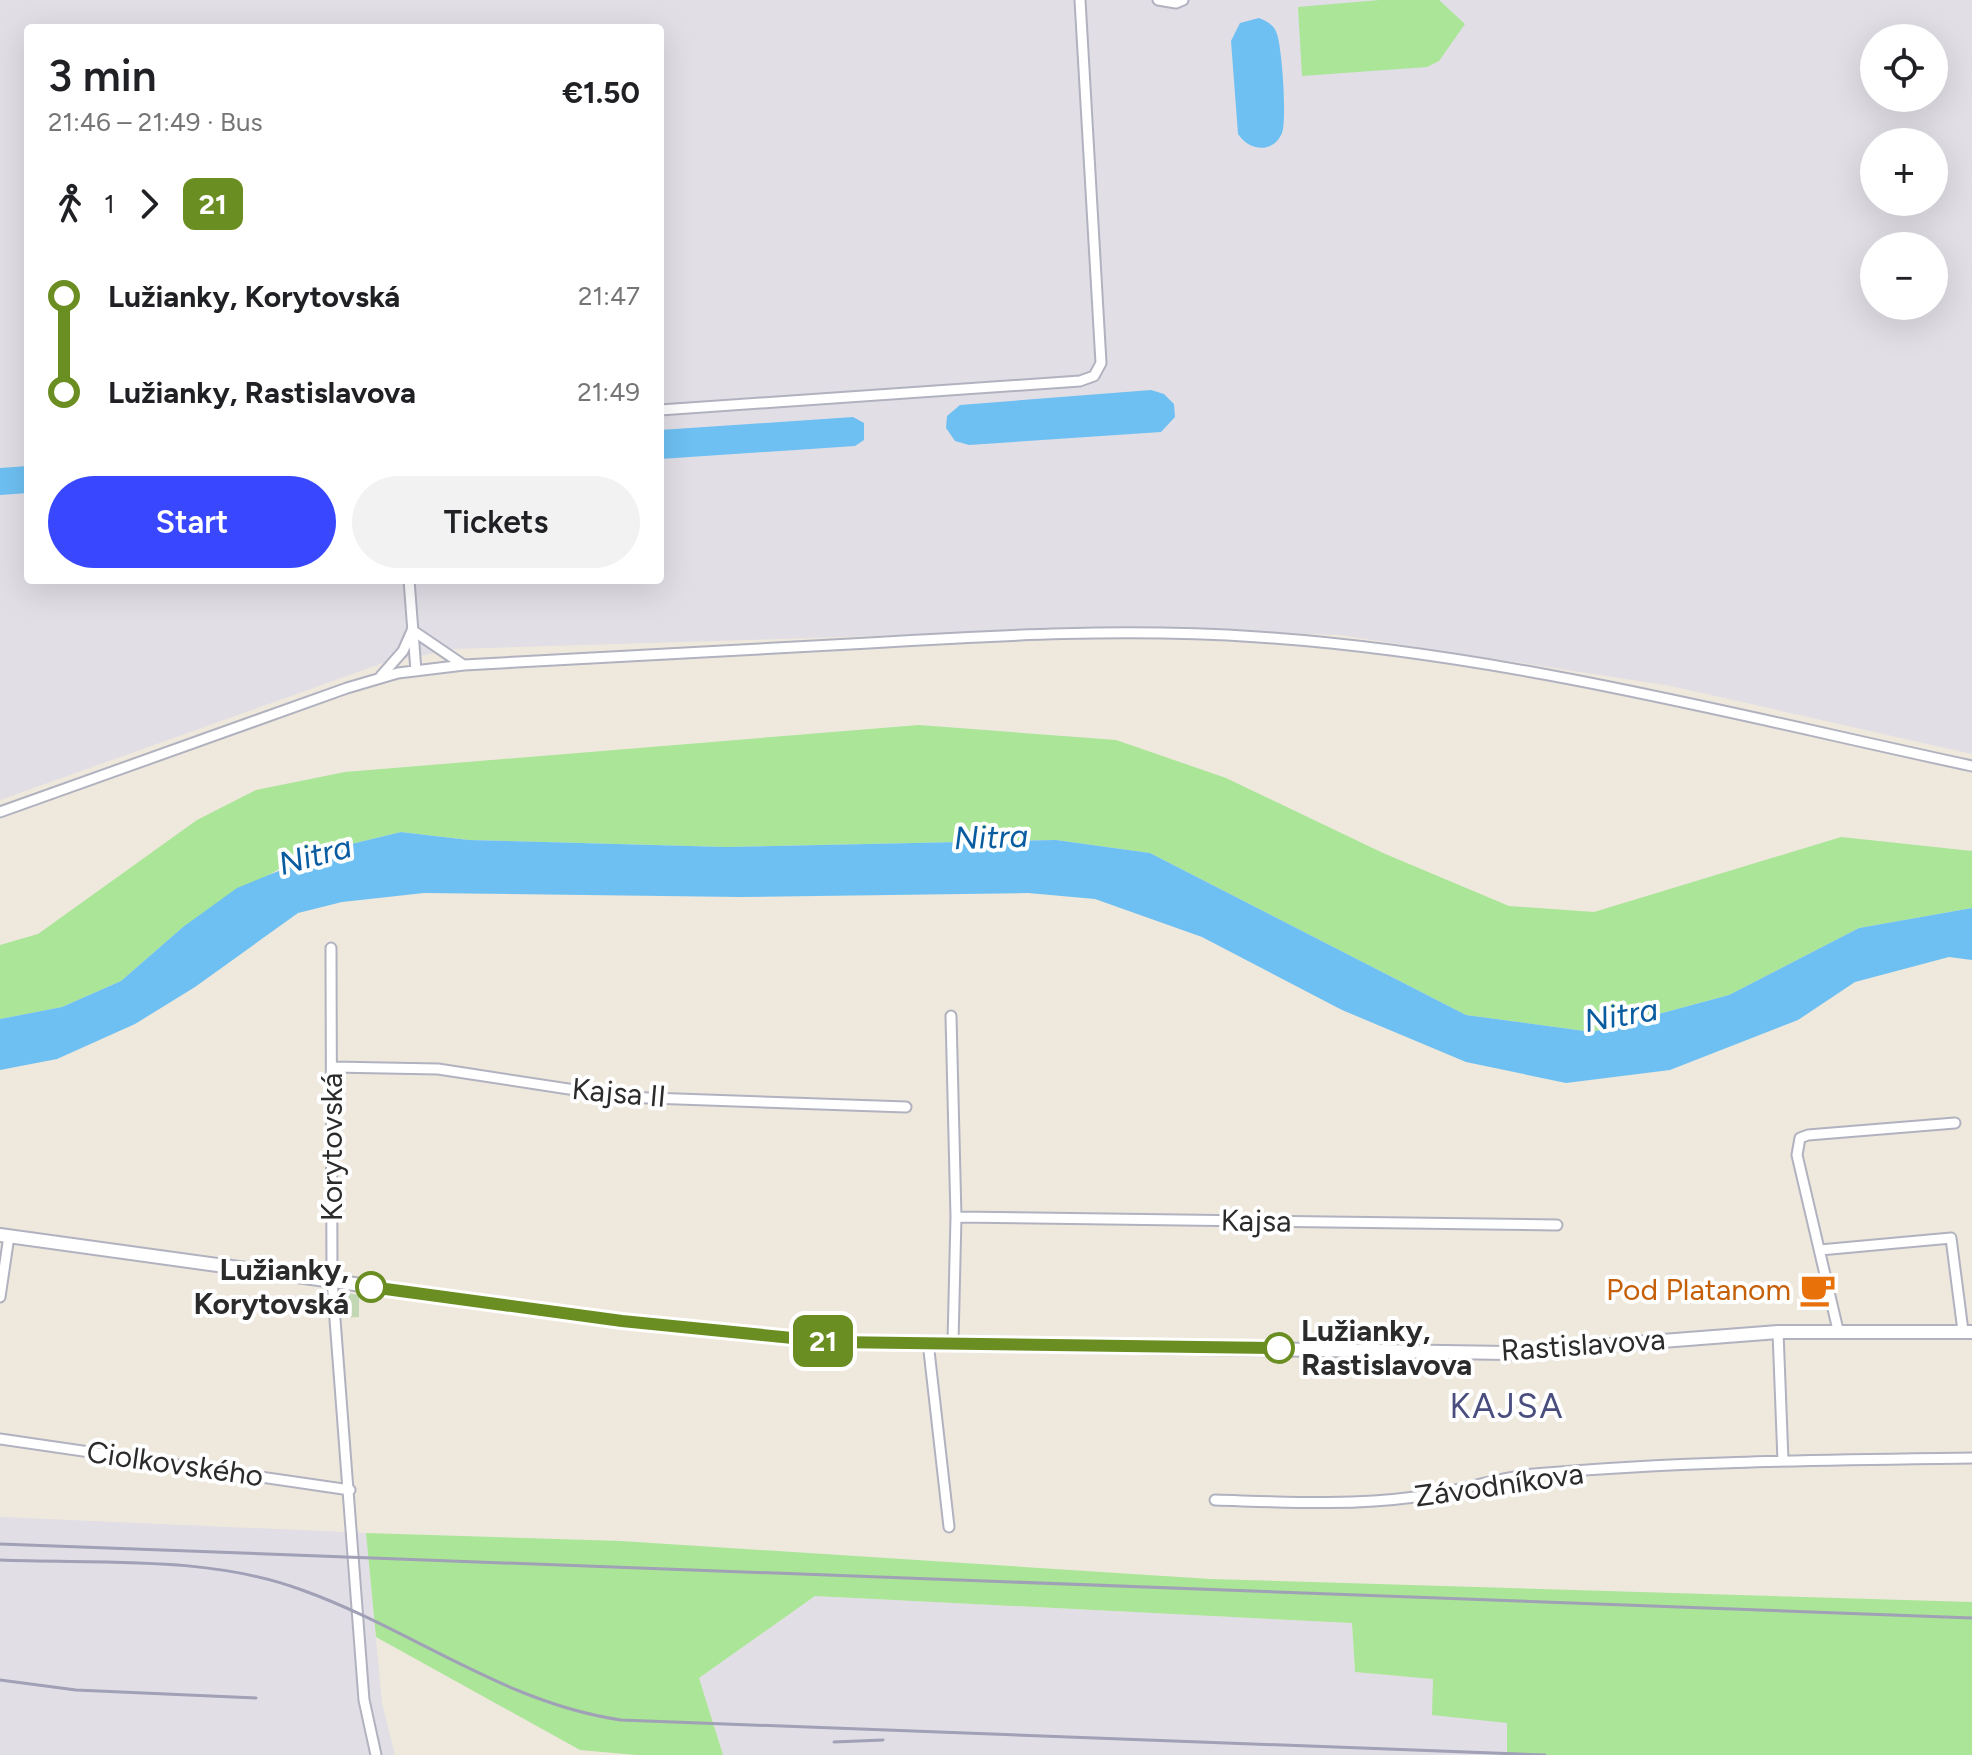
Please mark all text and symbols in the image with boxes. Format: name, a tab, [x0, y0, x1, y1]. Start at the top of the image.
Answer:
map controls	[1860, 24, 1948, 320]
button: locate	[1860, 24, 1948, 112]
text: 3 min	[48, 49, 157, 102]
text: €1.50	[562, 74, 640, 111]
text: 21:46 – 21:49 · Bus	[48, 106, 263, 138]
button: +	[1860, 128, 1948, 216]
icon: walk	[48, 182, 92, 226]
icon: forward	[127, 182, 171, 226]
text: 21	[199, 187, 227, 221]
text: 1	[104, 188, 115, 220]
button: −	[1860, 232, 1948, 320]
text: Lužianky, Korytovská	[108, 278, 400, 315]
text: 21:47	[578, 280, 640, 312]
text: Lužianky, Rastislavova	[108, 374, 416, 411]
text: 21:49	[577, 376, 640, 408]
button: Start	[48, 476, 336, 568]
button: Tickets	[352, 476, 640, 568]
water label: Nitra	[953, 817, 1029, 857]
water label: Nitra	[274, 827, 356, 883]
water label: Nitra	[1581, 990, 1661, 1040]
street label: Kajsa II	[570, 1070, 668, 1115]
street label: Korytovská	[313, 1073, 350, 1221]
street label: Kajsa	[1220, 1201, 1292, 1240]
place label: Lužianky, Korytovská	[193, 1251, 349, 1322]
place label: Pod Platanom	[1606, 1271, 1791, 1308]
cafe icon: Pod Platanom	[1798, 1271, 1836, 1309]
marker: Lužianky, Korytovská	[356, 1272, 386, 1302]
place label: Lužianky, Rastislavova	[1301, 1312, 1472, 1383]
line badge: 21	[787, 1315, 859, 1367]
street label: Rastislavova	[1499, 1320, 1666, 1369]
text: 21	[809, 1324, 837, 1358]
marker: Lužianky, Rastislavova	[1264, 1333, 1294, 1363]
district label: KAJSA	[1449, 1386, 1565, 1427]
street label: Ciolkovského	[84, 1433, 266, 1494]
street label: Závodníkova	[1412, 1454, 1586, 1515]

